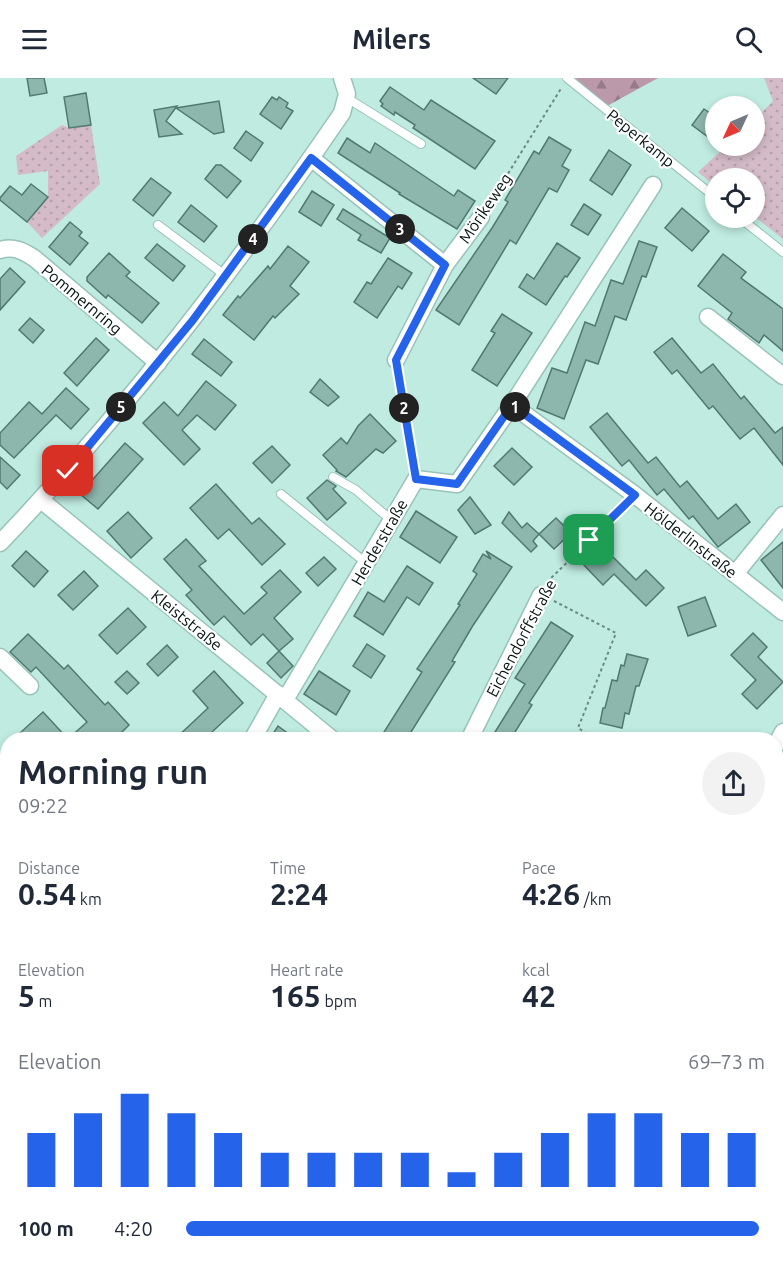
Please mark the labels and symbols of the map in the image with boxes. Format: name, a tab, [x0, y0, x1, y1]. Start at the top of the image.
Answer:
north arrow	[705, 96, 765, 156]
street label: Peperkamp	[604, 105, 678, 171]
street label: Mörikeweg	[455, 170, 515, 246]
pin: 3	[385, 214, 415, 244]
pin: 4	[238, 224, 268, 254]
street label: Pommernring	[38, 260, 126, 338]
pin: 5	[106, 392, 136, 422]
pin: 1	[500, 392, 530, 422]
pin: 2	[389, 393, 419, 423]
pin	[42, 445, 93, 496]
street label: Herderstraße	[347, 496, 411, 588]
street label: Hölderlinstraße	[641, 498, 741, 582]
pin	[563, 514, 614, 565]
street label: Eichendorffstraße	[482, 576, 560, 700]
street label: Kleiststraße	[148, 586, 226, 654]

